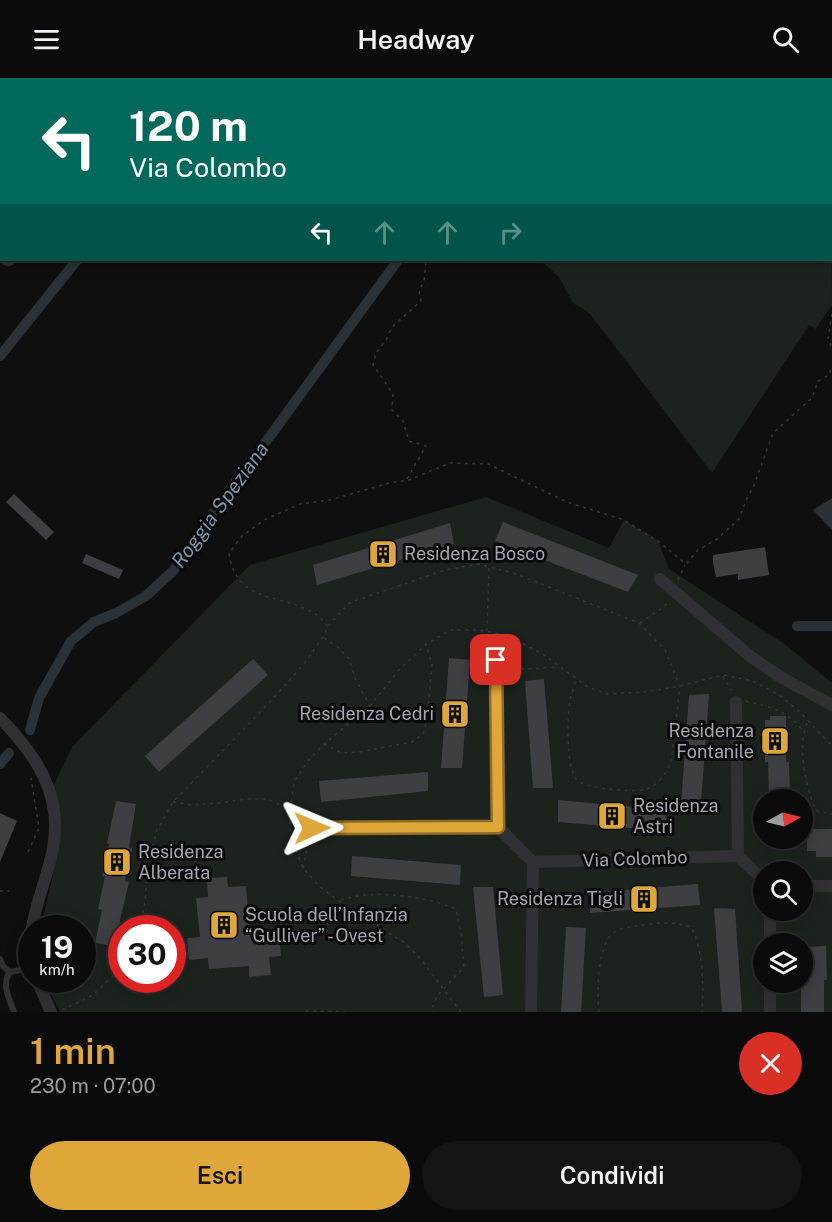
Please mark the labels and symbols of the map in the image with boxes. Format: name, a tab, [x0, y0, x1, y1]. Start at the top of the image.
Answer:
water label: Roggia Speziana	[166, 438, 274, 572]
building icon: Residenza Bosco	[367, 538, 399, 570]
place label: Residenza Bosco	[404, 543, 545, 564]
pin	[470, 634, 521, 685]
building icon: Residenza Cedri	[439, 698, 471, 730]
place label: Residenza Cedri	[299, 703, 434, 724]
place label: Residenza Fontanile	[668, 720, 754, 762]
building icon: Residenza Fontanile	[759, 725, 791, 757]
north arrow	[753, 789, 813, 849]
place label: Residenza Astri	[633, 795, 719, 837]
position arrow	[280, 796, 344, 860]
building icon: Residenza Astri	[596, 800, 628, 832]
place label: Residenza Alberata	[138, 841, 224, 883]
building icon: Residenza Alberata	[101, 846, 133, 878]
street label: Via Colombo	[582, 846, 688, 871]
building icon: Residenza Tigli	[628, 883, 660, 915]
place label: Residenza Tigli	[497, 888, 623, 909]
place label: Scuola dell’Infanzia “Gulliver” - Ovest	[245, 904, 408, 946]
building icon: Scuola dell’Infanzia “Gulliver” - Ovest	[208, 909, 240, 941]
speed limit sign: 30	[108, 915, 186, 993]

